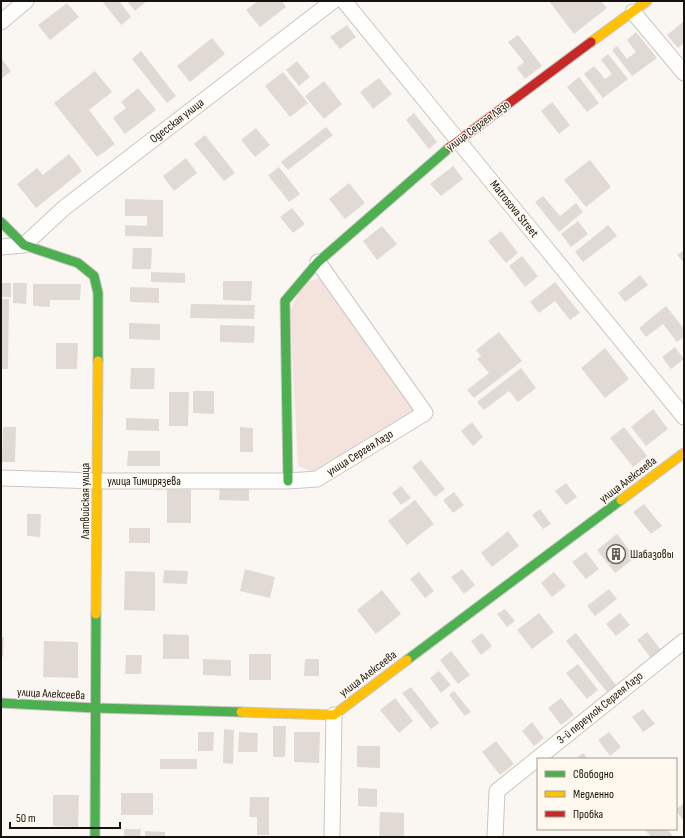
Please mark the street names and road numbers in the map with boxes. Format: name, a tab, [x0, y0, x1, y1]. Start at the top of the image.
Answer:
street label: Одесская улица	[147, 95, 207, 147]
street label: улица Сергея Лазо	[443, 97, 513, 155]
street label: Matrosova Street	[486, 177, 542, 241]
street label: улица Сергея Лазо	[324, 427, 396, 479]
street label: улица Алексеева	[596, 453, 660, 506]
street label: Латвийская улица	[78, 462, 93, 540]
street label: улица Тимирязева	[107, 474, 181, 489]
street label: улица Алексеева	[336, 647, 400, 700]
street label: 3-й переулок Сергея Лазо	[554, 669, 646, 747]
street label: улица Алексеева	[17, 685, 86, 703]

